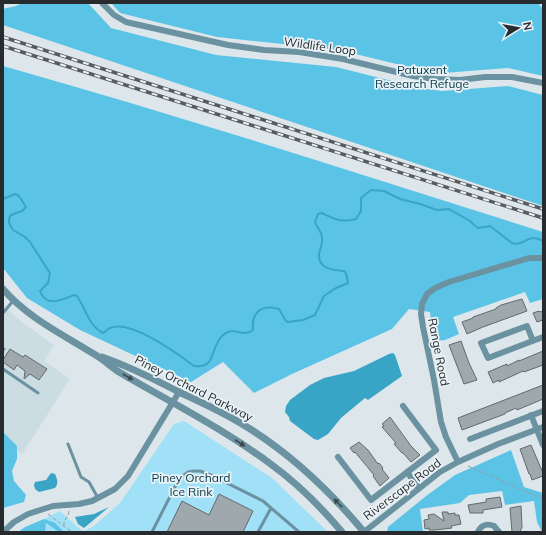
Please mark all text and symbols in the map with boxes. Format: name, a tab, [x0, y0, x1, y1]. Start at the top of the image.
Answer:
north arrow	[498, 8, 538, 48]
text: N	[520, 21, 535, 32]
street label: Wildlife Loop	[283, 33, 357, 59]
park label: Patuxent Research Refuge	[375, 62, 469, 91]
street label: Range Road	[425, 317, 453, 387]
street label: Piney Orchard Parkway	[132, 352, 256, 425]
one-way arrow	[122, 373, 134, 380]
one-way arrow	[235, 439, 245, 447]
street label: Riverscape Road	[360, 455, 444, 523]
park label: Piney Orchard Ice Rink	[152, 470, 230, 499]
one-way arrow	[333, 498, 343, 508]

